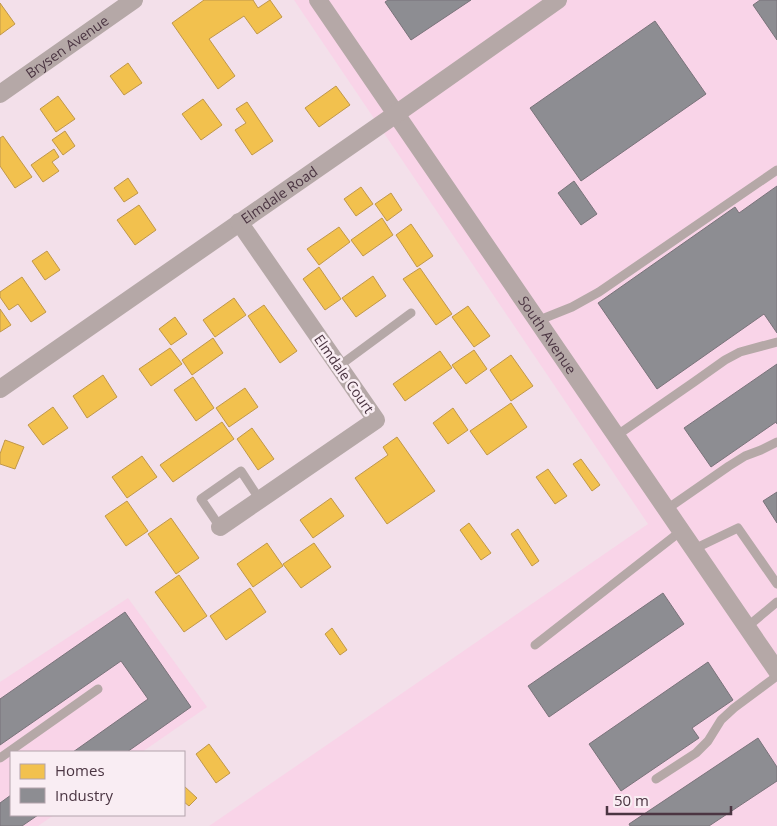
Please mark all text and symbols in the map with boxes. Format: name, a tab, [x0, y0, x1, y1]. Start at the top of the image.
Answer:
street label: Brysen Avenue	[22, 11, 112, 82]
street label: Elmdale Road	[237, 161, 321, 228]
street label: South Avenue	[514, 292, 581, 378]
street label: Elmdale Court	[310, 331, 379, 417]
legend	[10, 751, 185, 816]
text: Homes	[55, 760, 105, 780]
scale bar	[607, 784, 731, 816]
text: Industry	[55, 785, 113, 805]
text: 50 m	[614, 790, 649, 810]

